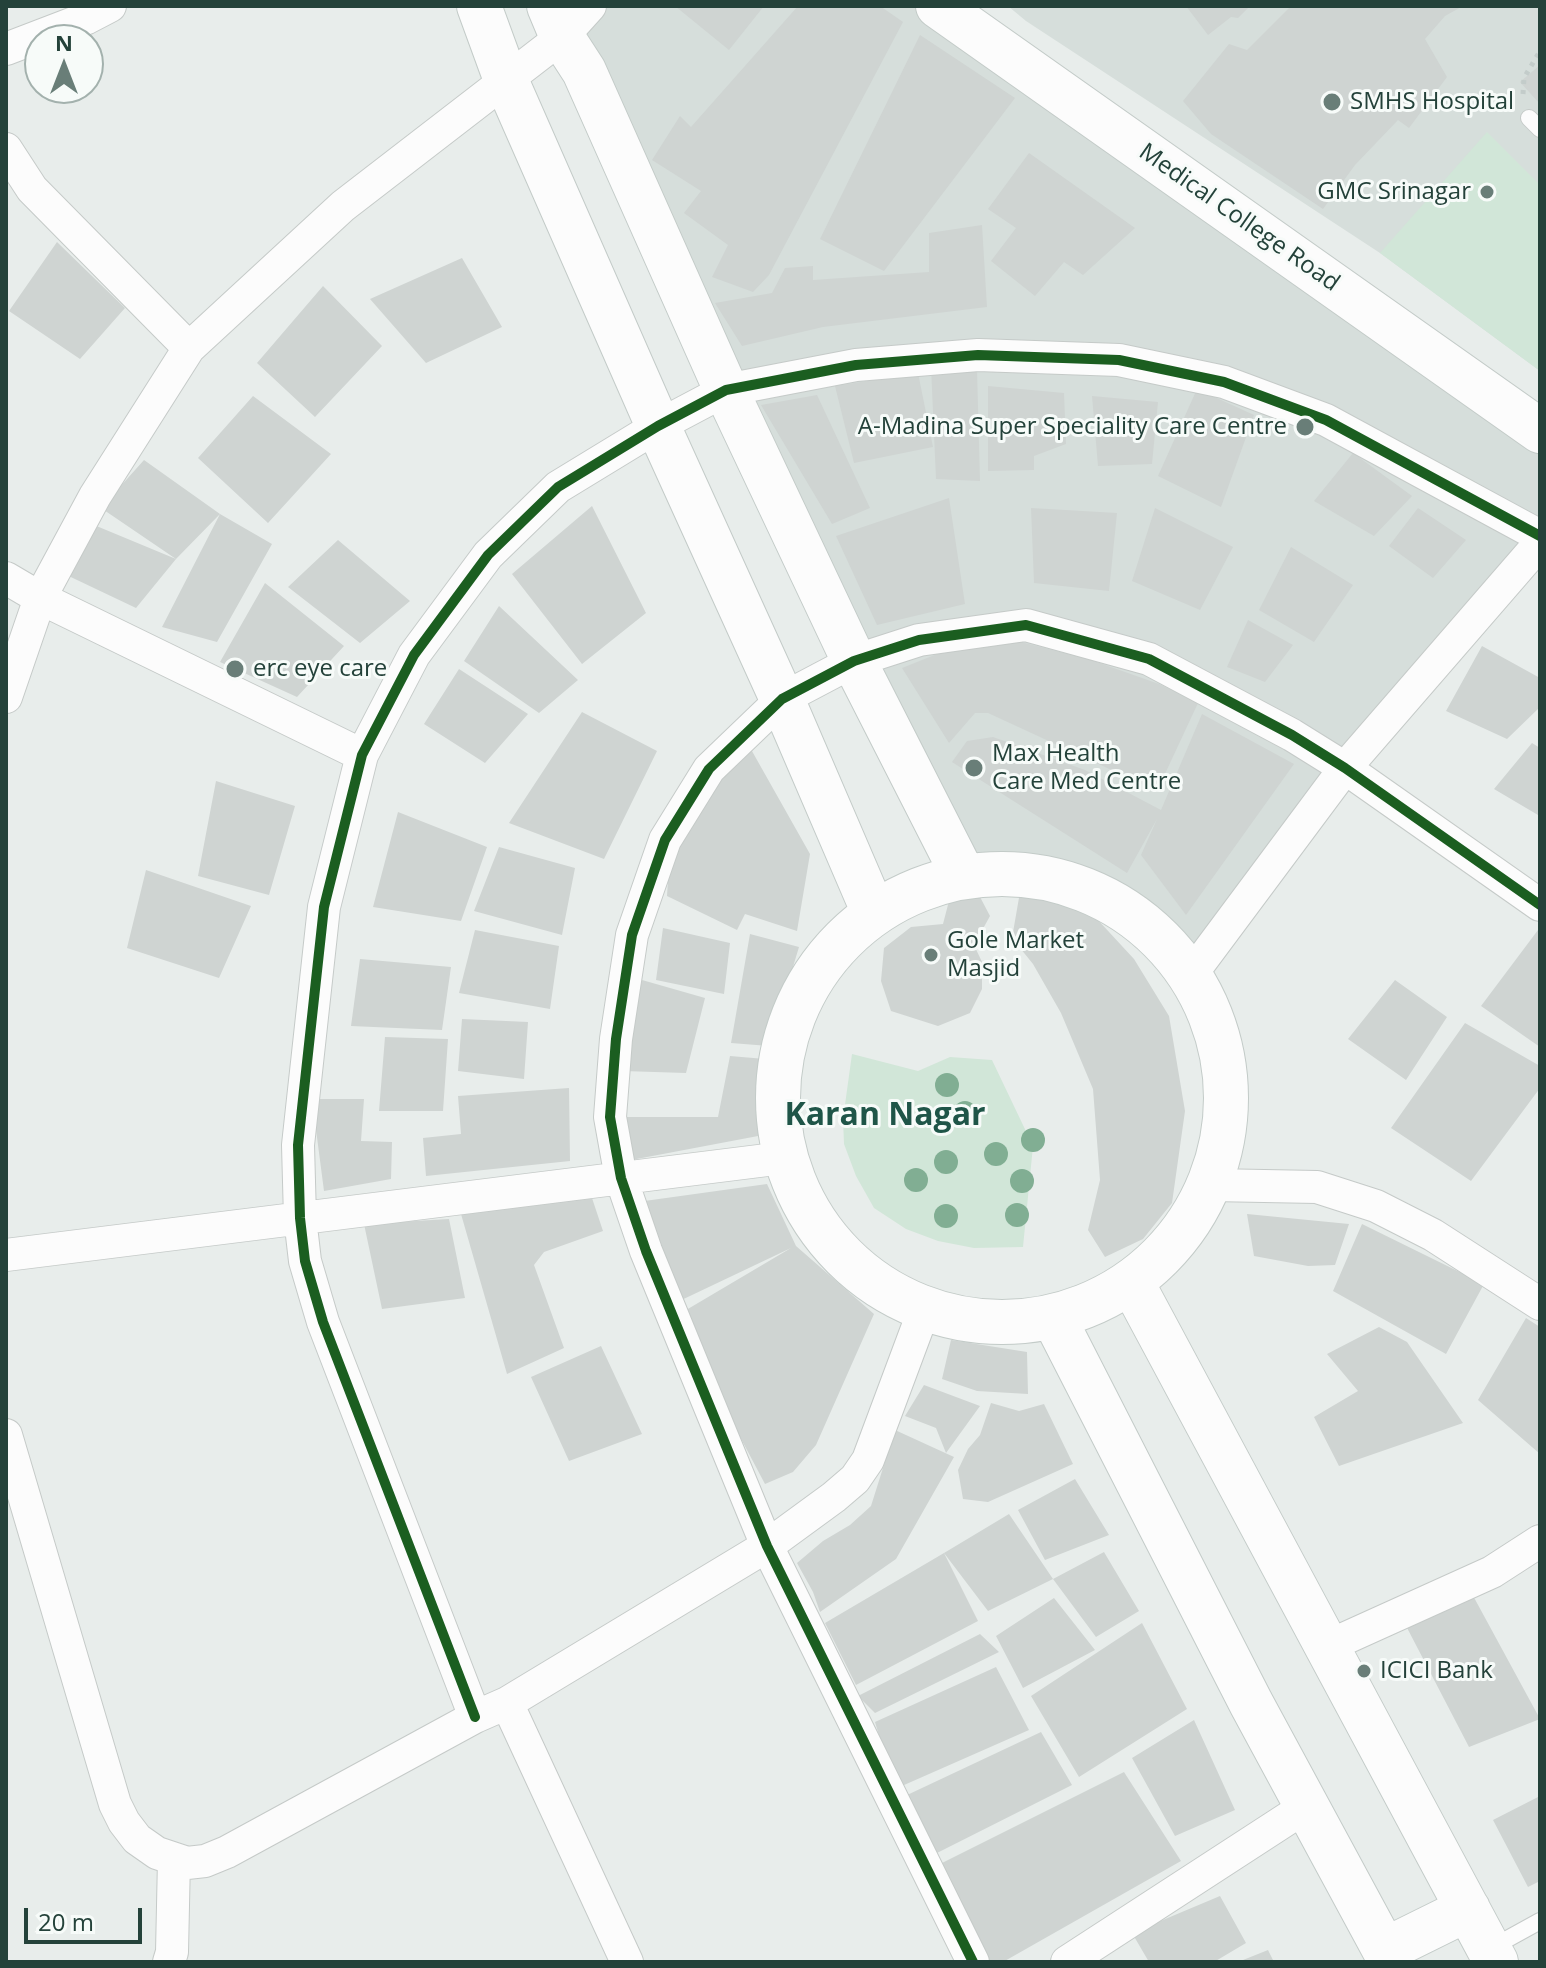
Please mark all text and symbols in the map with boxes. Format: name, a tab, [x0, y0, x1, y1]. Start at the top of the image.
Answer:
north arrow	[24, 24, 104, 104]
text: N	[55, 27, 73, 57]
place label: SMHS Hospital	[1350, 88, 1514, 116]
marker: SMHS Hospital	[1321, 91, 1343, 113]
street label: Medical College Road	[1133, 138, 1345, 298]
place label: GMC Srinagar	[1317, 178, 1471, 206]
marker: GMC Srinagar	[1478, 183, 1496, 201]
place label: A-Madina Super Speciality Care Centre	[858, 413, 1287, 441]
marker: A-Madina Super Speciality Care Centre	[1294, 416, 1316, 438]
place label: erc eye care	[253, 655, 387, 683]
marker: erc eye care	[224, 658, 246, 680]
place label: Max Health Care Med Centre	[992, 740, 1181, 796]
marker: Max Health Care Med Centre	[963, 757, 985, 779]
place label: Gole Market Masjid	[947, 927, 1084, 983]
marker: Gole Market Masjid	[922, 946, 940, 964]
district label: Karan Nagar	[784, 1097, 986, 1135]
place label: ICICI Bank	[1380, 1657, 1493, 1685]
marker: ICICI Bank	[1355, 1662, 1373, 1680]
scale bar	[28, 1892, 146, 1942]
text: 20 m	[38, 1905, 94, 1938]

